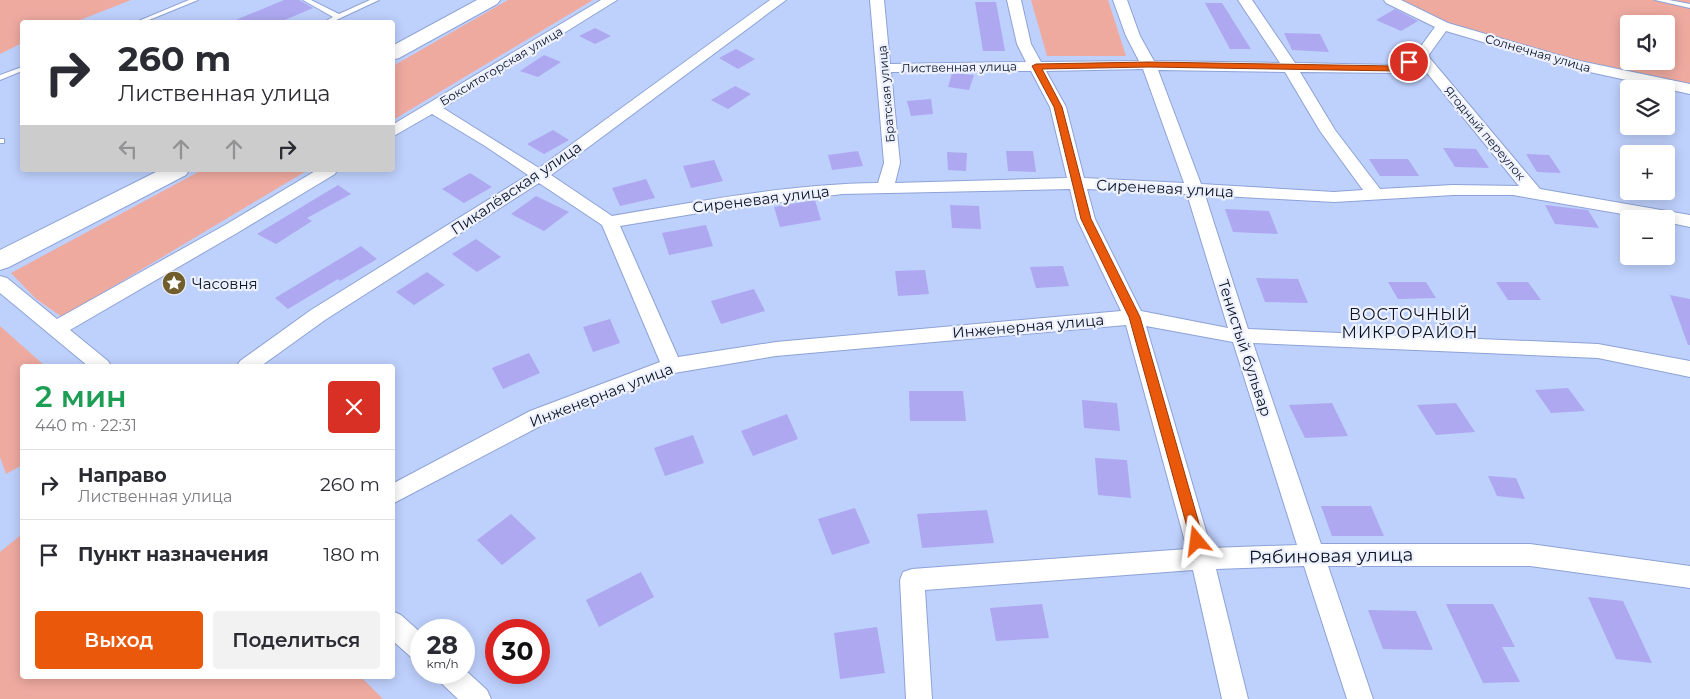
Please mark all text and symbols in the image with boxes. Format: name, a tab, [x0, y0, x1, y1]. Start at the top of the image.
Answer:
map controls	[1620, 15, 1675, 265]
button: sound	[1620, 15, 1675, 70]
street label: Бокситогорская улица	[437, 23, 565, 109]
street label: Солнечная улица	[1483, 31, 1593, 75]
text: 260 m	[118, 37, 231, 80]
icon: right	[35, 40, 100, 105]
pin	[1388, 41, 1430, 83]
street label: Братская улица	[874, 45, 898, 143]
icon: arrive	[1395, 48, 1423, 76]
street label: Лиственная улица	[901, 58, 1017, 76]
text: Лиственная улица	[118, 80, 330, 107]
button: layers	[1620, 80, 1675, 135]
street label: Ягодный переулок	[1441, 83, 1529, 183]
icon: left	[114, 135, 142, 163]
icon: ahead	[167, 135, 195, 163]
icon: ahead	[220, 135, 248, 163]
icon: right	[273, 135, 301, 163]
street label: Пикалёвская улица	[447, 137, 585, 239]
button: +	[1620, 145, 1675, 200]
street label: Сиреневая улица	[1096, 175, 1234, 201]
street label: Сиреневая улица	[691, 181, 831, 217]
button: −	[1620, 210, 1675, 265]
place icon: Часовня	[161, 270, 187, 296]
place label: Часовня	[192, 274, 258, 293]
street label: Тенистый бульвар	[1214, 277, 1276, 419]
district label: ВОСТОЧНЫЙ МИКРОРАЙОН	[1342, 305, 1478, 342]
street label: Инженерная улица	[951, 310, 1105, 342]
street label: Инженерная улица	[527, 359, 675, 431]
text: 2 мин	[35, 378, 127, 415]
button: close	[328, 381, 380, 433]
text: 440 m · 22:31	[35, 416, 137, 435]
text: Направо	[78, 464, 167, 487]
icon: right	[35, 471, 63, 499]
text: 260 m	[320, 473, 380, 496]
text: Лиственная улица	[78, 487, 232, 506]
position arrow	[1170, 514, 1222, 566]
icon: arrive	[35, 541, 63, 569]
text: Пункт назначения	[78, 543, 269, 566]
text: 180 m	[323, 543, 380, 566]
street label: Рябиновая улица	[1249, 544, 1413, 568]
button: Выход	[35, 611, 203, 669]
button: Поделиться	[213, 611, 380, 669]
speed limit sign: 30	[485, 619, 550, 684]
text: 28	[427, 630, 458, 660]
text: km/h	[426, 656, 459, 671]

